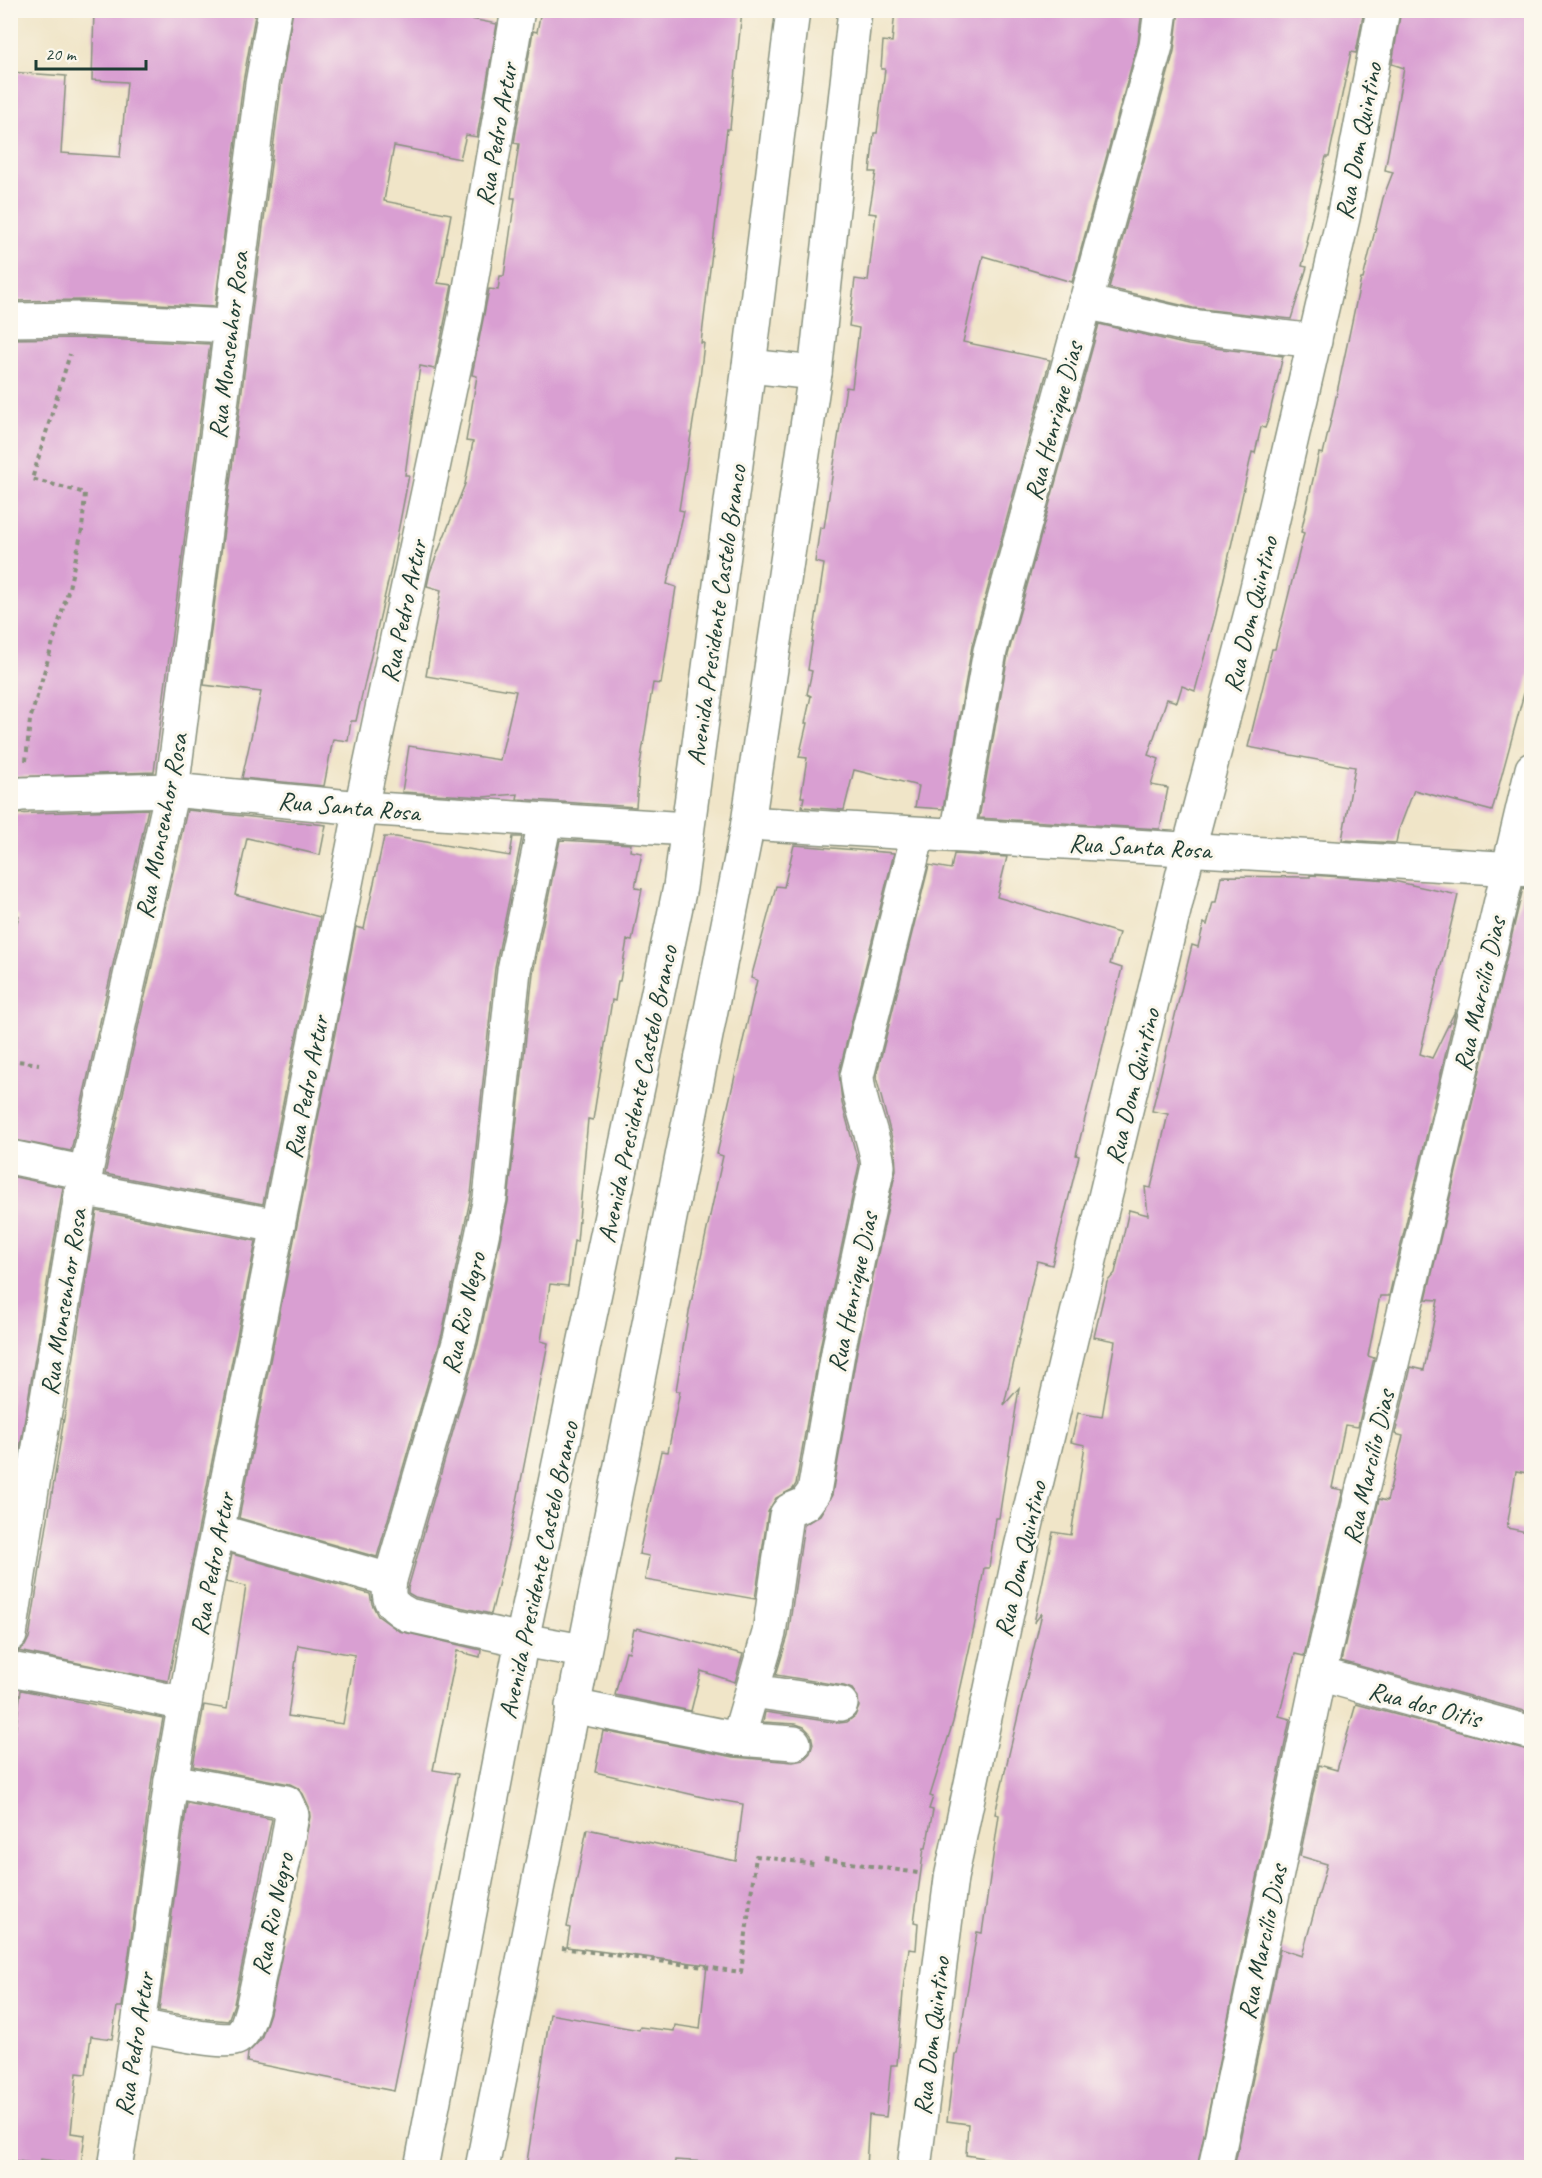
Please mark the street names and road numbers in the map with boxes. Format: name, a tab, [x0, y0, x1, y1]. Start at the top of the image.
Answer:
street label: Rua Pedro Artur	[468, 58, 526, 208]
street label: Rua Dom Quintino	[1327, 58, 1390, 222]
street label: Rua Monsenhor Rosa	[201, 248, 257, 440]
street label: Rua Henrique Dias	[1017, 336, 1091, 504]
street label: Avenida Presidente Castelo Branco	[679, 461, 754, 767]
street label: Rua Dom Quintino	[1215, 531, 1286, 695]
street label: Rua Pedro Artur	[372, 535, 435, 685]
street label: Rua Monsenhor Rosa	[127, 729, 196, 922]
street label: Rua Santa Rosa	[277, 784, 424, 829]
street label: Rua Santa Rosa	[1068, 826, 1214, 867]
street label: Rua Marcílio Dias	[1446, 912, 1514, 1074]
street label: Avenida Presidente Castelo Branco	[590, 941, 685, 1246]
street label: Rua Dom Quintino	[1097, 1003, 1168, 1167]
street label: Rua Pedro Artur	[276, 1011, 337, 1161]
street label: Rua Monsenhor Rosa	[32, 1205, 95, 1398]
street label: Rua Henrique Dias	[819, 1207, 886, 1375]
street label: Rua Rio Negro	[433, 1247, 494, 1377]
street label: Rua Marcílio Dias	[1335, 1385, 1403, 1547]
street label: Avenida Presidente Castelo Branco	[491, 1417, 586, 1722]
street label: Rua Dom Quintino	[987, 1476, 1055, 1640]
street label: Rua Pedro Artur	[182, 1488, 243, 1638]
street label: Rua dos Oitis	[1365, 1674, 1487, 1736]
street label: Rua Rio Negro	[243, 1848, 302, 1978]
street label: Rua Marcílio Dias	[1230, 1860, 1295, 2022]
street label: Rua Dom Quintino	[905, 1953, 958, 2117]
street label: Rua Pedro Artur	[107, 1968, 162, 2118]

